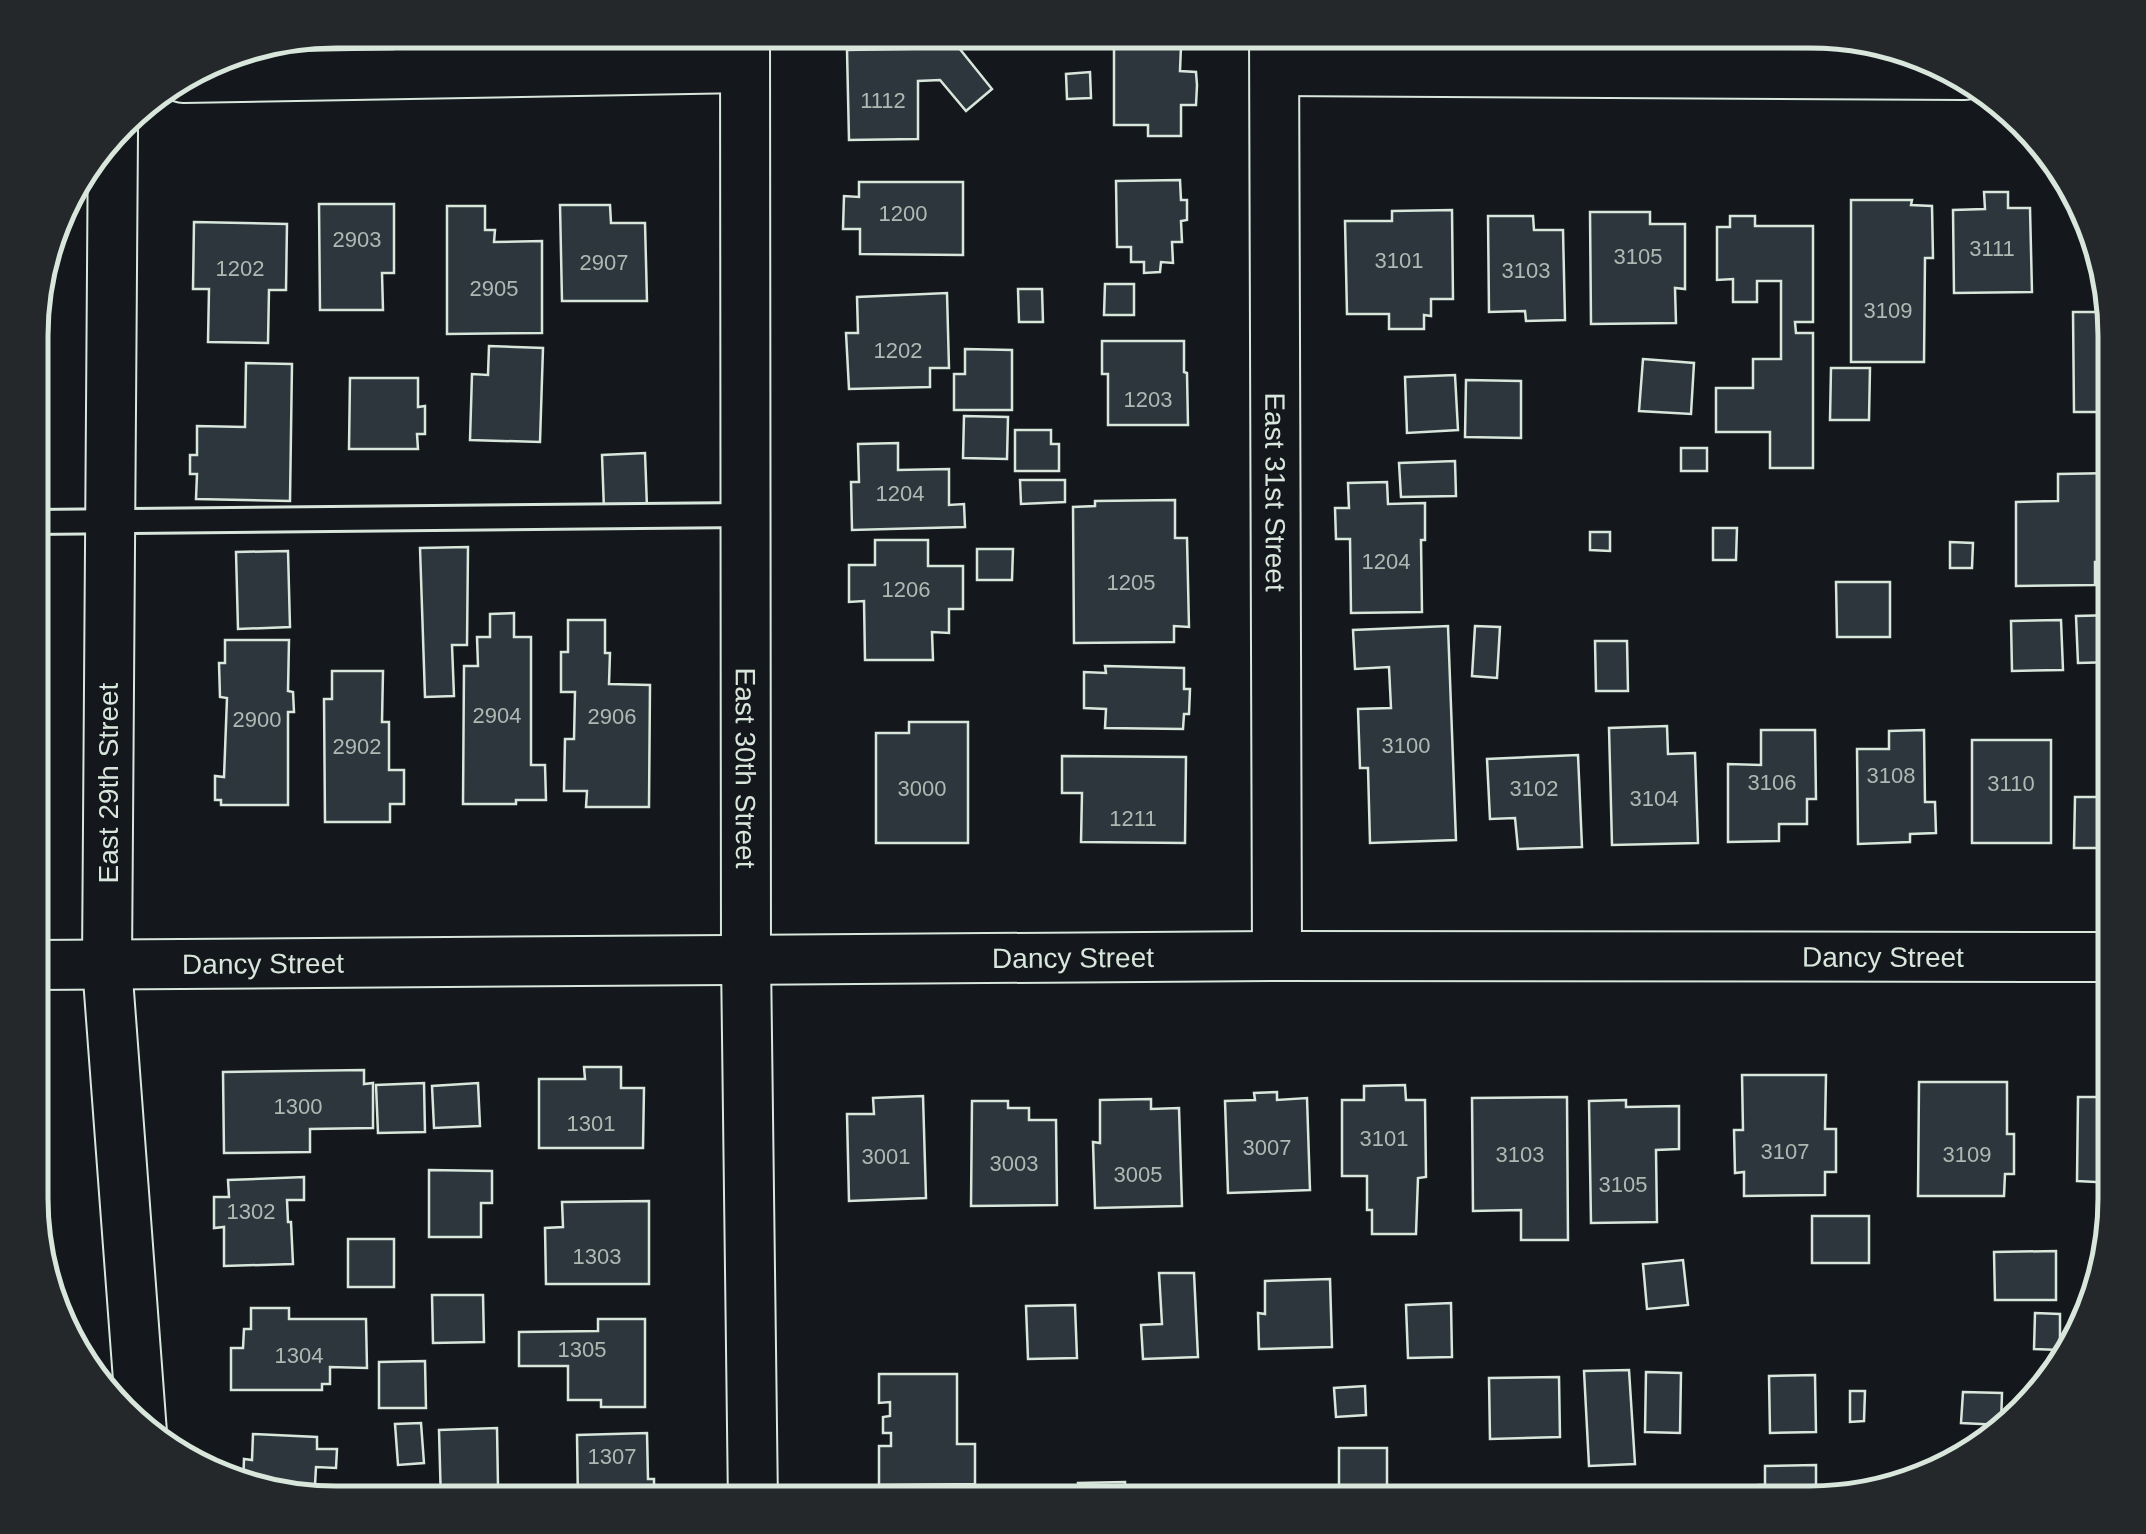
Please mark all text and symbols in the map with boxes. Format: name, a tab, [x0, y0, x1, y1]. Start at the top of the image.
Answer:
house number: 1112	[860, 88, 906, 113]
house number: 1200	[879, 201, 927, 226]
house number: 2903	[333, 227, 381, 252]
house number: 3111	[1969, 236, 2015, 261]
house number: 3105	[1614, 244, 1662, 269]
house number: 3101	[1375, 248, 1423, 273]
house number: 2907	[580, 250, 628, 275]
house number: 1202	[216, 256, 264, 281]
house number: 3103	[1502, 258, 1550, 283]
house number: 2905	[470, 276, 518, 301]
house number: 3109	[1864, 298, 1912, 323]
house number: 1202	[874, 338, 922, 363]
house number: 1203	[1124, 387, 1172, 412]
street label: East 31st Street	[1260, 392, 1291, 592]
house number: 1204	[876, 481, 924, 506]
house number: 1204	[1362, 549, 1410, 574]
house number: 1205	[1107, 570, 1155, 595]
house number: 1206	[882, 577, 930, 602]
street label: East 30th Street	[730, 668, 761, 869]
street label: East 29th Street	[93, 682, 124, 883]
house number: 2904	[473, 703, 521, 728]
house number: 2906	[588, 704, 636, 729]
house number: 2900	[233, 707, 281, 732]
house number: 3100	[1382, 733, 1430, 758]
house number: 2902	[333, 734, 381, 759]
house number: 3108	[1867, 763, 1915, 788]
house number: 3106	[1748, 770, 1796, 795]
house number: 3110	[1987, 771, 2035, 796]
house number: 3000	[898, 776, 946, 801]
house number: 3102	[1510, 776, 1558, 801]
house number: 3104	[1630, 786, 1678, 811]
house number: 1211	[1109, 806, 1157, 831]
street label: Dancy Street	[992, 941, 1154, 974]
street label: Dancy Street	[1802, 941, 1964, 972]
street label: Dancy Street	[182, 947, 344, 979]
house number: 1300	[274, 1094, 322, 1119]
house number: 1301	[567, 1111, 615, 1136]
house number: 3101	[1360, 1126, 1408, 1151]
house number: 3007	[1243, 1135, 1291, 1160]
house number: 3107	[1761, 1139, 1809, 1164]
house number: 3103	[1496, 1142, 1544, 1167]
house number: 3109	[1943, 1142, 1991, 1167]
house number: 3001	[862, 1144, 910, 1169]
house number: 3003	[990, 1151, 1038, 1176]
house number: 3005	[1114, 1162, 1162, 1187]
house number: 3105	[1599, 1172, 1647, 1197]
house number: 1302	[227, 1199, 275, 1224]
house number: 1303	[573, 1244, 621, 1269]
house number: 1305	[558, 1337, 606, 1362]
house number: 1304	[275, 1343, 323, 1368]
house number: 1307	[588, 1444, 636, 1469]

